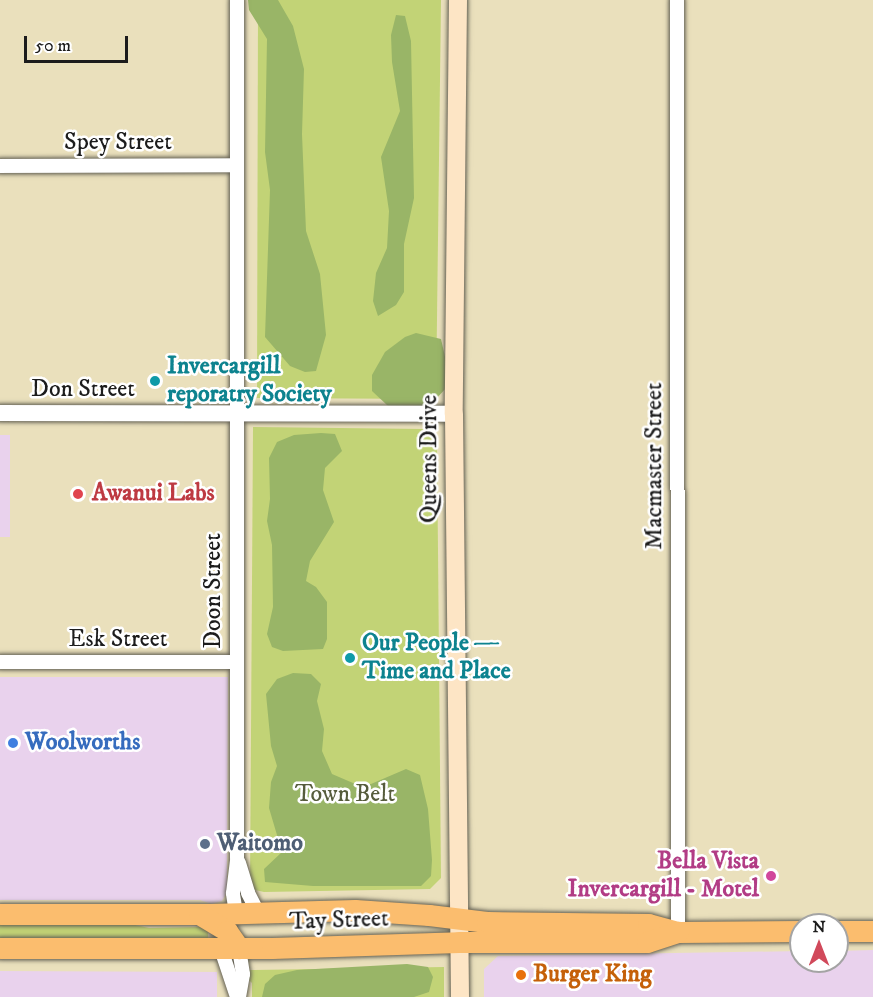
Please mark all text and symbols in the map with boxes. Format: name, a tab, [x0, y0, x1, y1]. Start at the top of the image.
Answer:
scale bar	[27, 24, 130, 62]
text: 50 m	[35, 35, 71, 57]
street label: Spey Street	[64, 129, 172, 157]
place label: Invercargill reporatry Society	[167, 353, 332, 409]
marker: Invercargill reporatry Society	[148, 374, 162, 388]
street label: Don Street	[31, 376, 135, 404]
street label: Macmaster Street	[641, 382, 669, 550]
street label: Queens Drive	[416, 395, 444, 523]
place label: Awanui Labs	[92, 480, 215, 508]
marker: Awanui Labs	[69, 485, 87, 503]
street label: Doon Street	[200, 533, 228, 649]
street label: Esk Street	[69, 626, 167, 654]
place label: Our People — Time and Place	[362, 630, 511, 686]
marker: Our People — Time and Place	[343, 651, 357, 665]
place label: Woolworths	[25, 729, 140, 757]
marker: Woolworths	[6, 736, 20, 750]
park label: Town Belt	[295, 781, 395, 809]
place label: Waitomo	[217, 830, 303, 858]
marker: Waitomo	[198, 837, 212, 851]
place label: Bella Vista Invercargill - Motel	[568, 848, 759, 904]
marker: Bella Vista Invercargill - Motel	[764, 869, 778, 883]
street label: Tay Street	[289, 905, 389, 937]
north arrow	[789, 913, 849, 973]
text: N	[812, 917, 826, 937]
place label: Burger King	[533, 961, 652, 989]
marker: Burger King	[514, 968, 528, 982]

